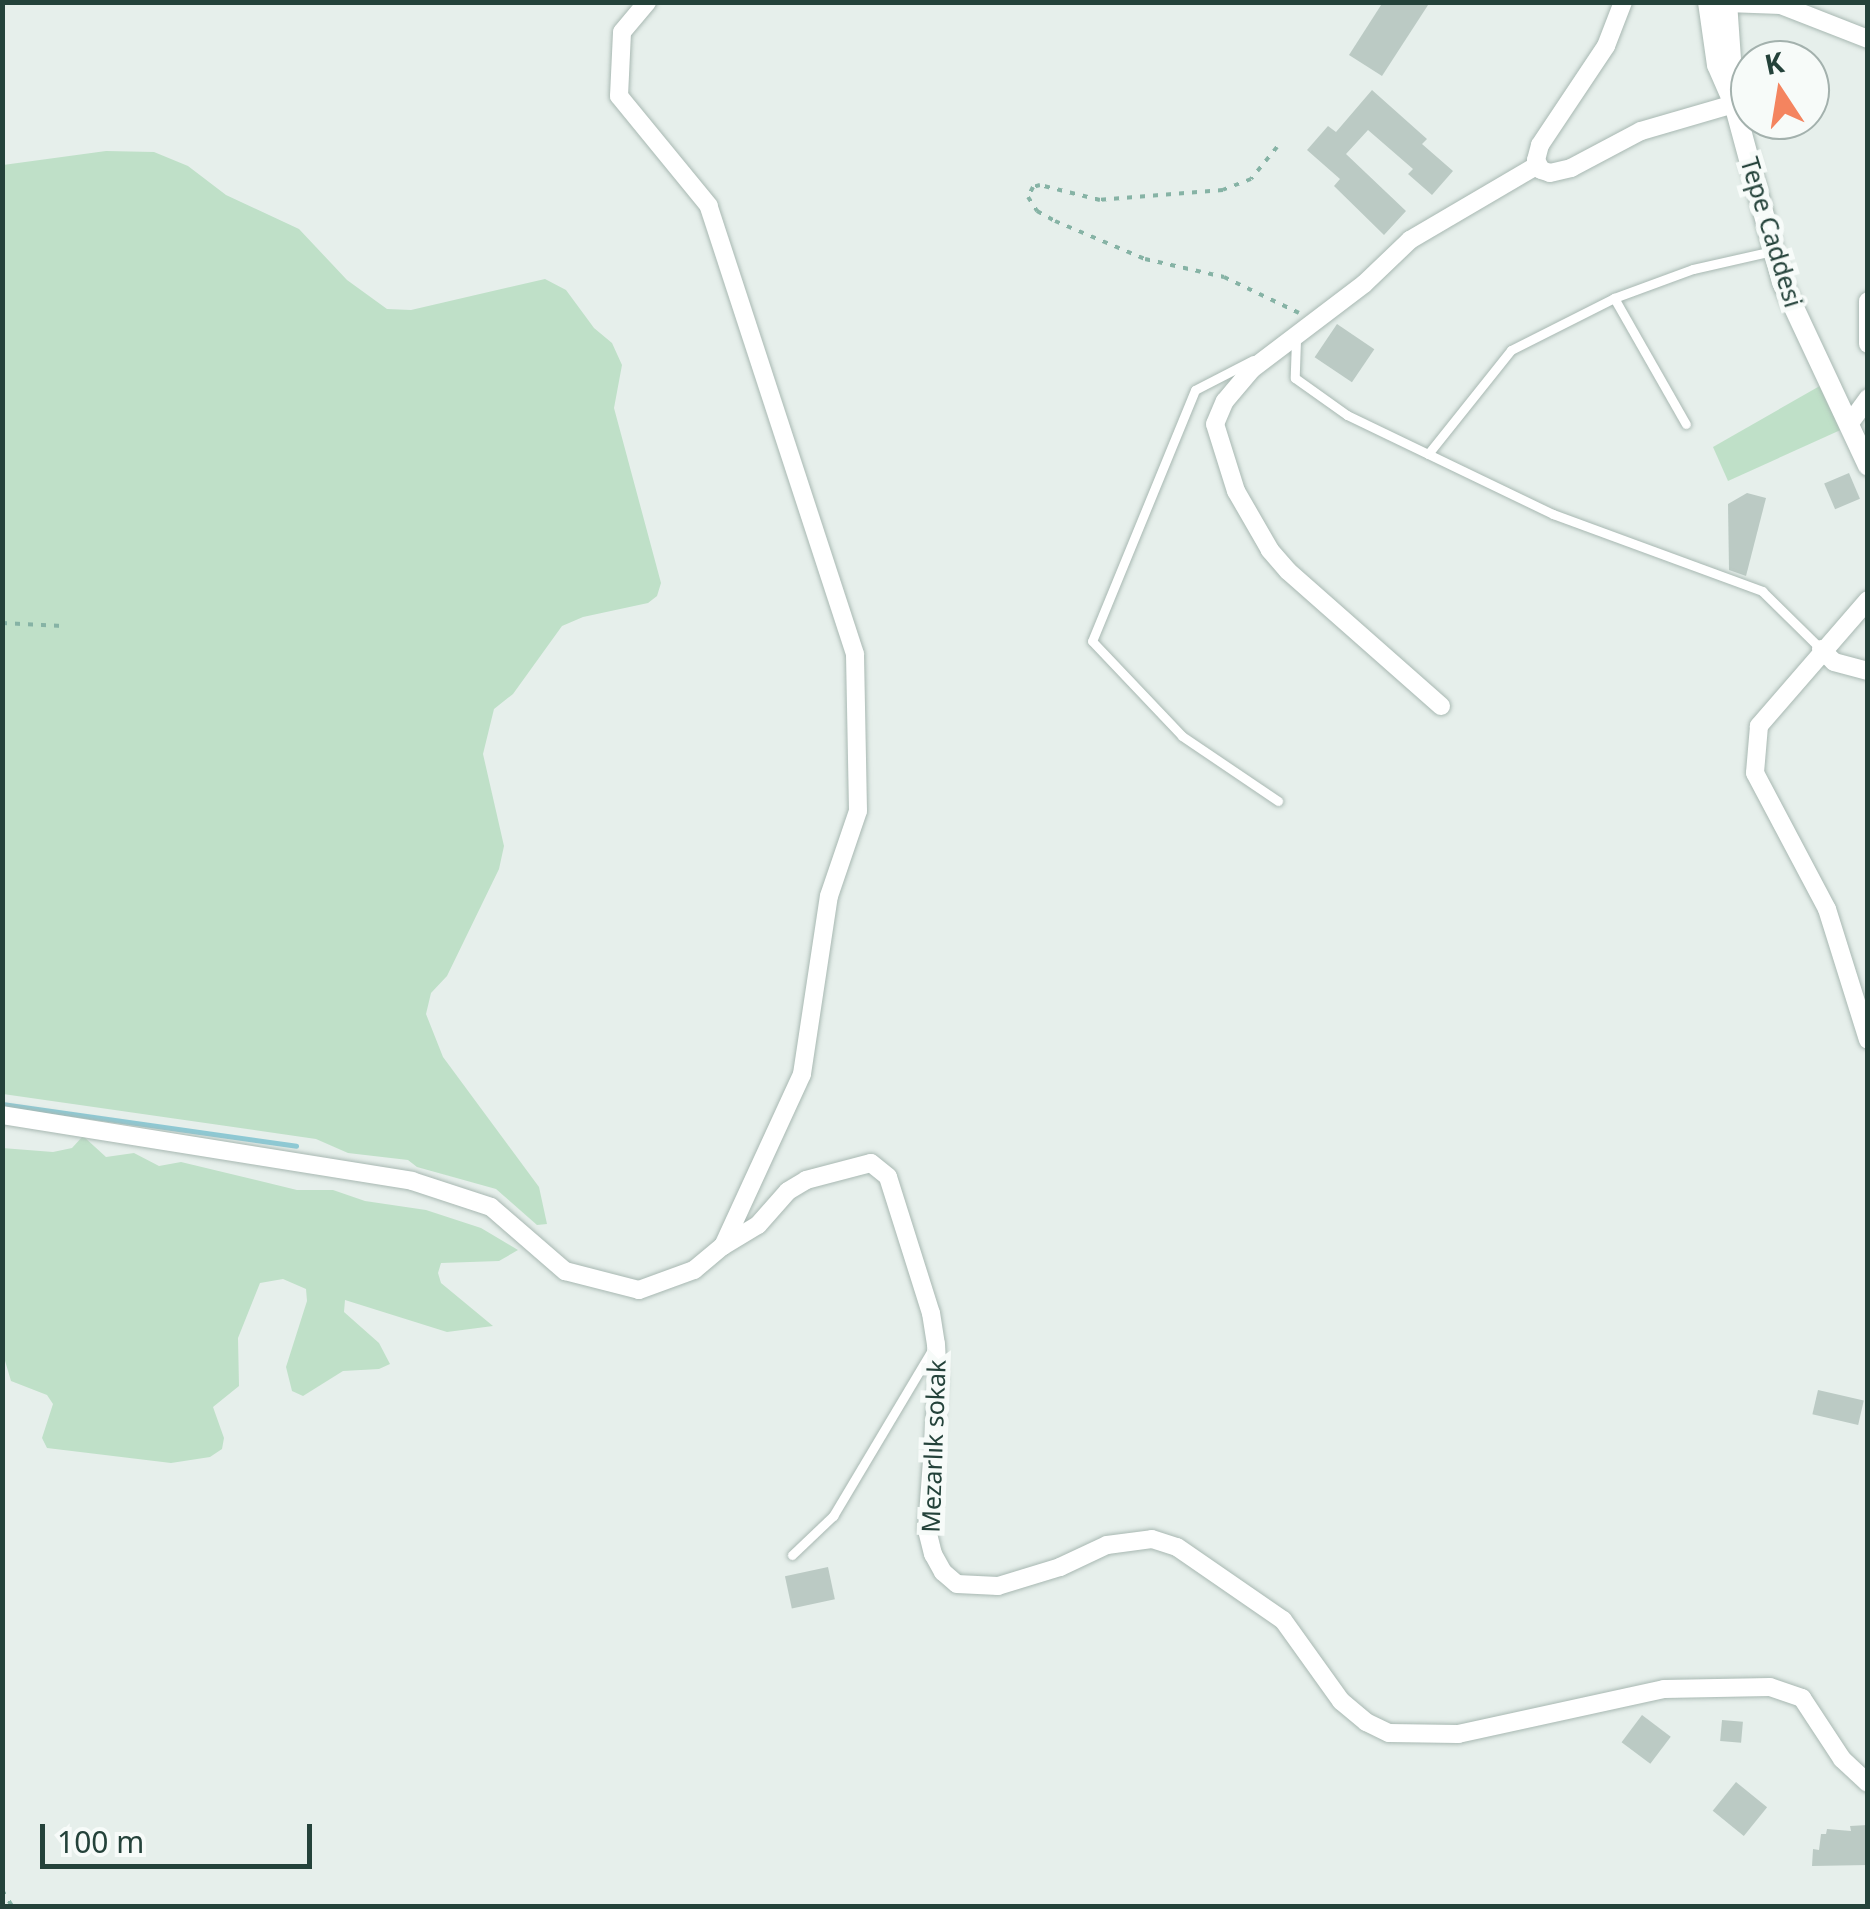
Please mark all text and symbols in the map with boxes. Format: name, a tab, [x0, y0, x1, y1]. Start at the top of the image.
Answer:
north arrow	[1730, 40, 1830, 140]
text: K	[1761, 42, 1787, 83]
street label: Tepe Caddesi	[1735, 153, 1809, 311]
street label: Mezarlık sokak	[915, 1359, 951, 1533]
scale bar	[45, 1804, 318, 1866]
text: 100 m	[57, 1821, 144, 1862]

